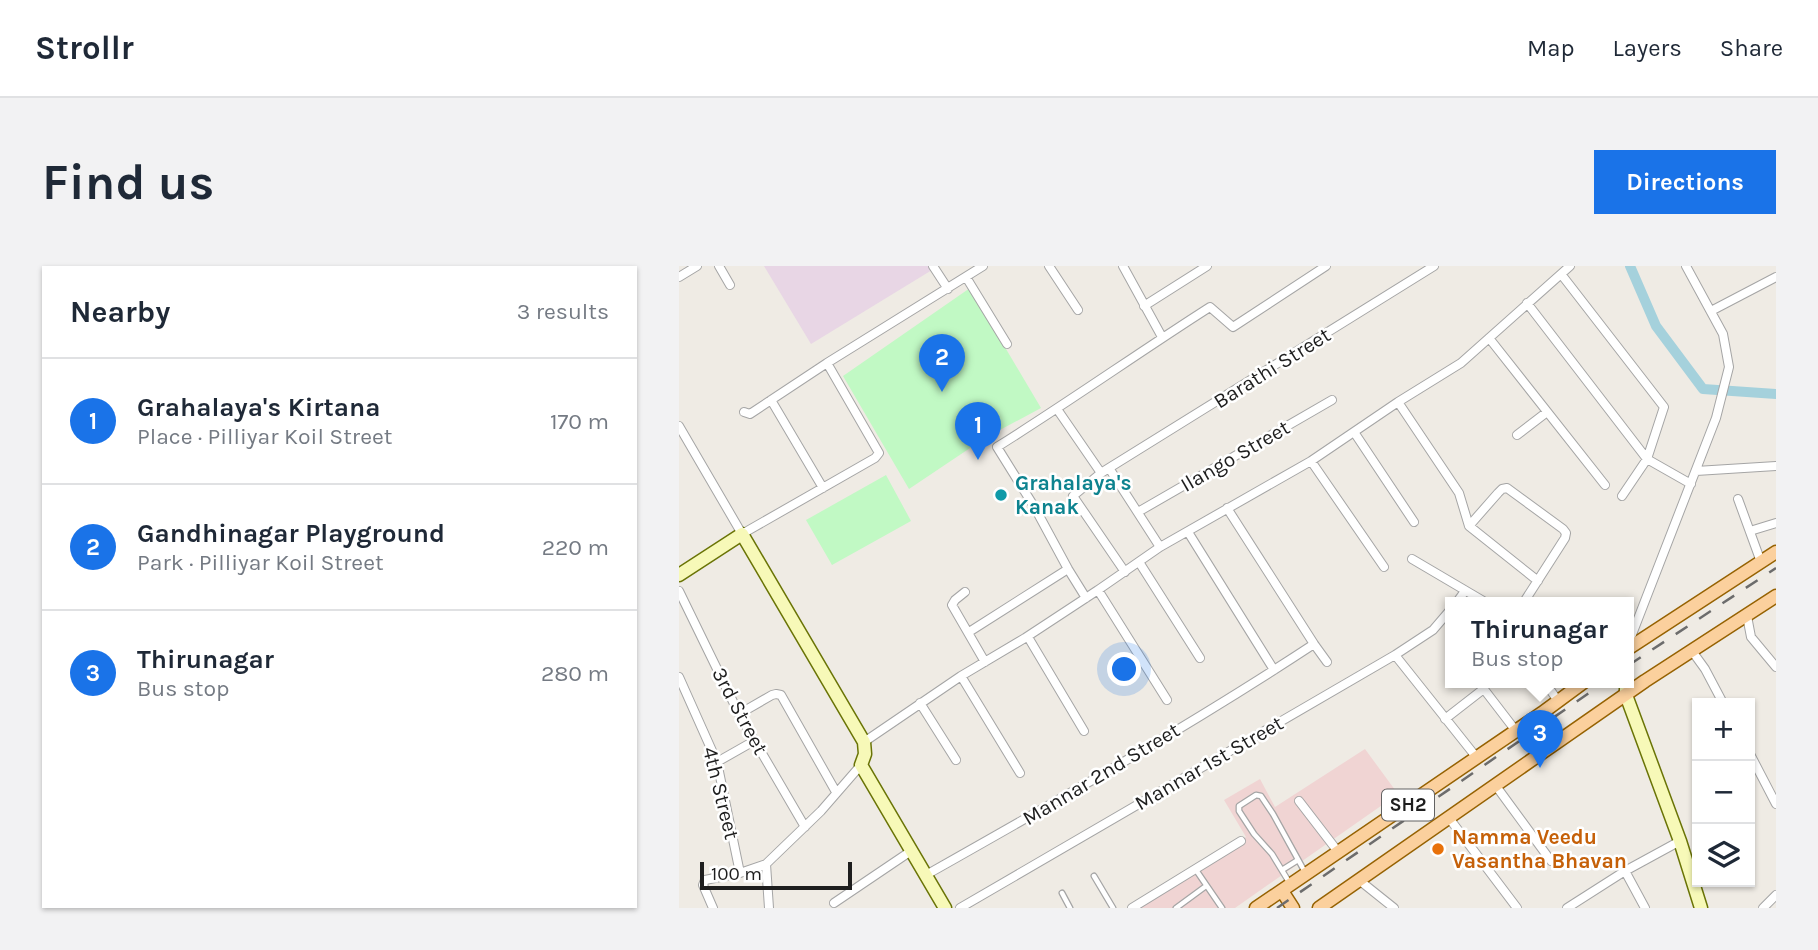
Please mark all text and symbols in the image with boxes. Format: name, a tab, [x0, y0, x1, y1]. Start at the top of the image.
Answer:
text: Strollr	[35, 29, 134, 67]
text: Map	[1527, 34, 1575, 62]
text: Layers	[1613, 34, 1682, 62]
text: Share	[1720, 34, 1783, 62]
button: Directions	[1594, 150, 1776, 214]
text: Find us	[42, 154, 214, 211]
text: Nearby	[70, 294, 170, 330]
text: 3 results	[517, 298, 609, 325]
street label: Barathi Street	[1209, 322, 1335, 413]
pin: 2	[919, 334, 965, 392]
text: Grahalaya's Kirtana	[137, 392, 380, 423]
pin: 1	[955, 402, 1001, 460]
text: 1	[89, 408, 97, 435]
text: 170 m	[550, 408, 609, 435]
street label: Ilango Street	[1176, 415, 1294, 497]
text: Place · Pilliyar Koil Street	[137, 423, 392, 450]
place label: Grahalaya's Kanak	[1015, 471, 1132, 519]
marker: Grahalaya's Kanak	[993, 487, 1009, 503]
text: Gandhinagar Playground	[137, 518, 445, 549]
text: 2	[86, 534, 100, 561]
text: 220 m	[542, 534, 609, 561]
text: Park · Pilliyar Koil Street	[137, 549, 384, 576]
popup	[1445, 597, 1634, 688]
text: Thirunagar	[1471, 614, 1608, 645]
text: Thirunagar	[137, 644, 274, 675]
text: Bus stop	[1471, 645, 1564, 672]
your location	[1107, 652, 1141, 686]
text: 3	[86, 660, 100, 687]
text: 280 m	[541, 660, 609, 687]
street label: 3rd Street	[707, 663, 773, 759]
text: Bus stop	[137, 675, 230, 702]
map controls	[1692, 698, 1755, 887]
button: +	[1692, 698, 1755, 761]
pin: 3	[1517, 710, 1563, 768]
street label: Mannar 1st Street	[1131, 711, 1288, 815]
street label: Mannar 2nd Street	[1018, 718, 1184, 830]
street label: 4th Street	[698, 744, 744, 842]
button: −	[1692, 761, 1755, 824]
road number: SH2	[1382, 790, 1434, 820]
button: layers	[1692, 824, 1755, 887]
place label: Namma Veedu Vasantha Bhavan	[1452, 825, 1627, 873]
marker: Namma Veedu Vasantha Bhavan	[1430, 841, 1446, 857]
scale bar	[700, 859, 852, 891]
text: 100 m	[711, 863, 762, 885]

